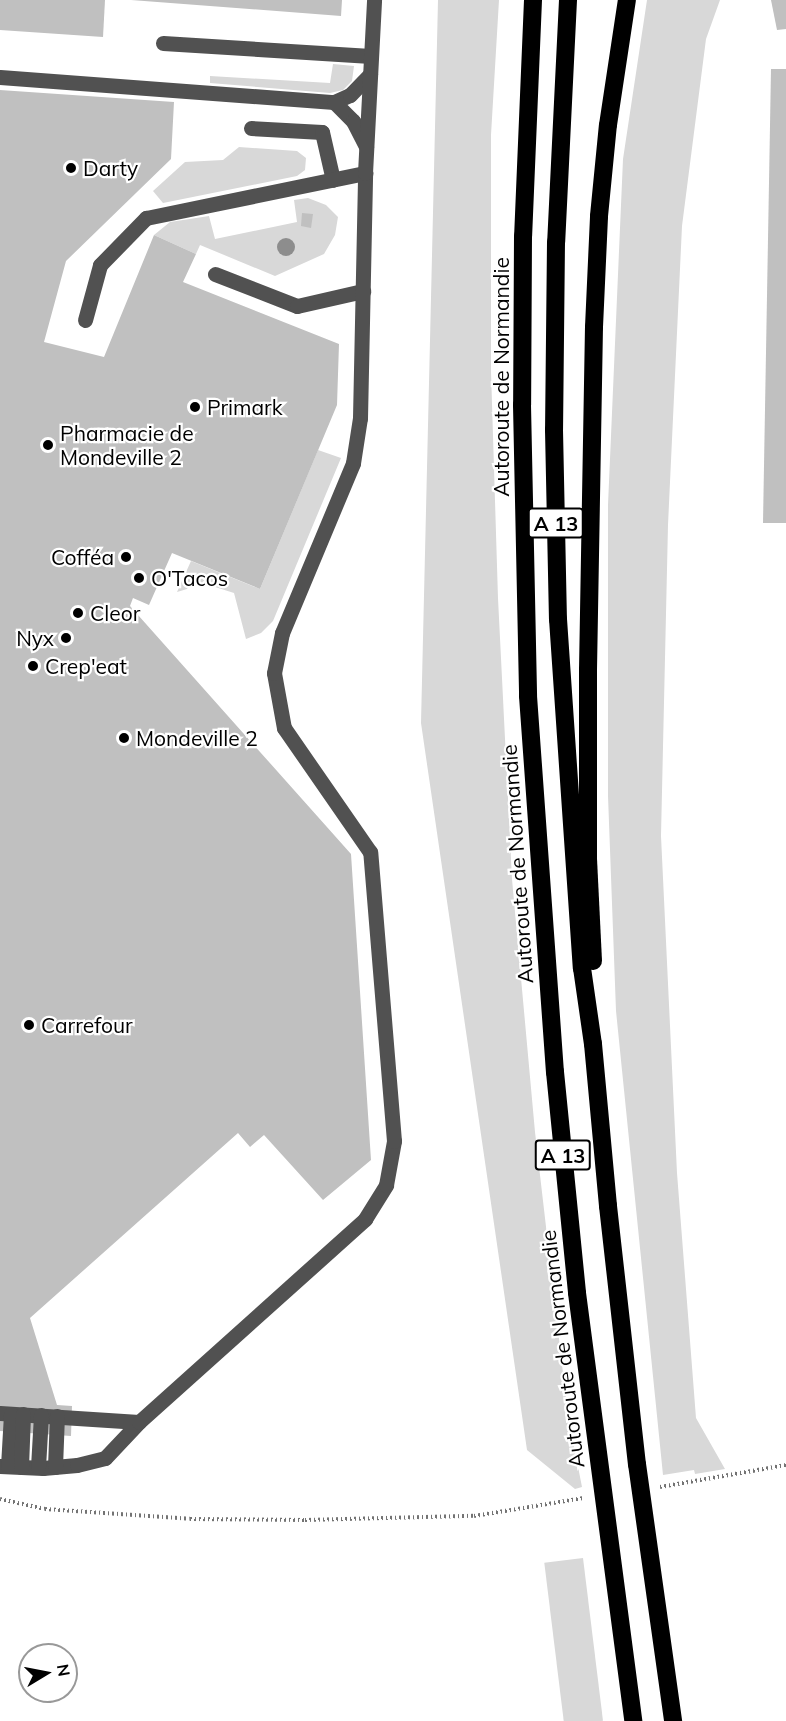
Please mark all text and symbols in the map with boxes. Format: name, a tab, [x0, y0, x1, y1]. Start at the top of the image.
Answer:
place label: Darty	[83, 155, 138, 181]
marker: Darty	[64, 161, 78, 175]
street label: Autoroute de Normandie	[488, 257, 514, 497]
place label: Primark	[207, 394, 283, 420]
marker: Primark	[188, 400, 202, 414]
place label: Pharmacie de Mondeville 2	[60, 420, 194, 470]
marker: Pharmacie de Mondeville 2	[41, 438, 55, 452]
road number: A 13	[528, 506, 584, 540]
place label: Cofféa	[51, 544, 114, 570]
marker: Cofféa	[119, 550, 133, 564]
place label: O'Tacos	[151, 565, 228, 591]
marker: O'Tacos	[132, 571, 146, 585]
place label: Cleor	[90, 600, 140, 626]
marker: Cleor	[71, 606, 85, 620]
place label: Nyx	[16, 625, 54, 651]
marker: Nyx	[59, 631, 73, 645]
place label: Crep'eat	[45, 653, 127, 679]
marker: Crep'eat	[26, 659, 40, 673]
place label: Mondeville 2	[136, 725, 258, 751]
marker: Mondeville 2	[117, 731, 131, 745]
street label: Autoroute de Normandie	[496, 744, 538, 984]
place label: Carrefour	[41, 1012, 133, 1038]
marker: Carrefour	[22, 1018, 36, 1032]
road number: A 13	[534, 1138, 592, 1172]
street label: Autoroute de Normandie	[535, 1229, 589, 1469]
north arrow	[18, 1643, 78, 1703]
text: N	[53, 1663, 75, 1678]

